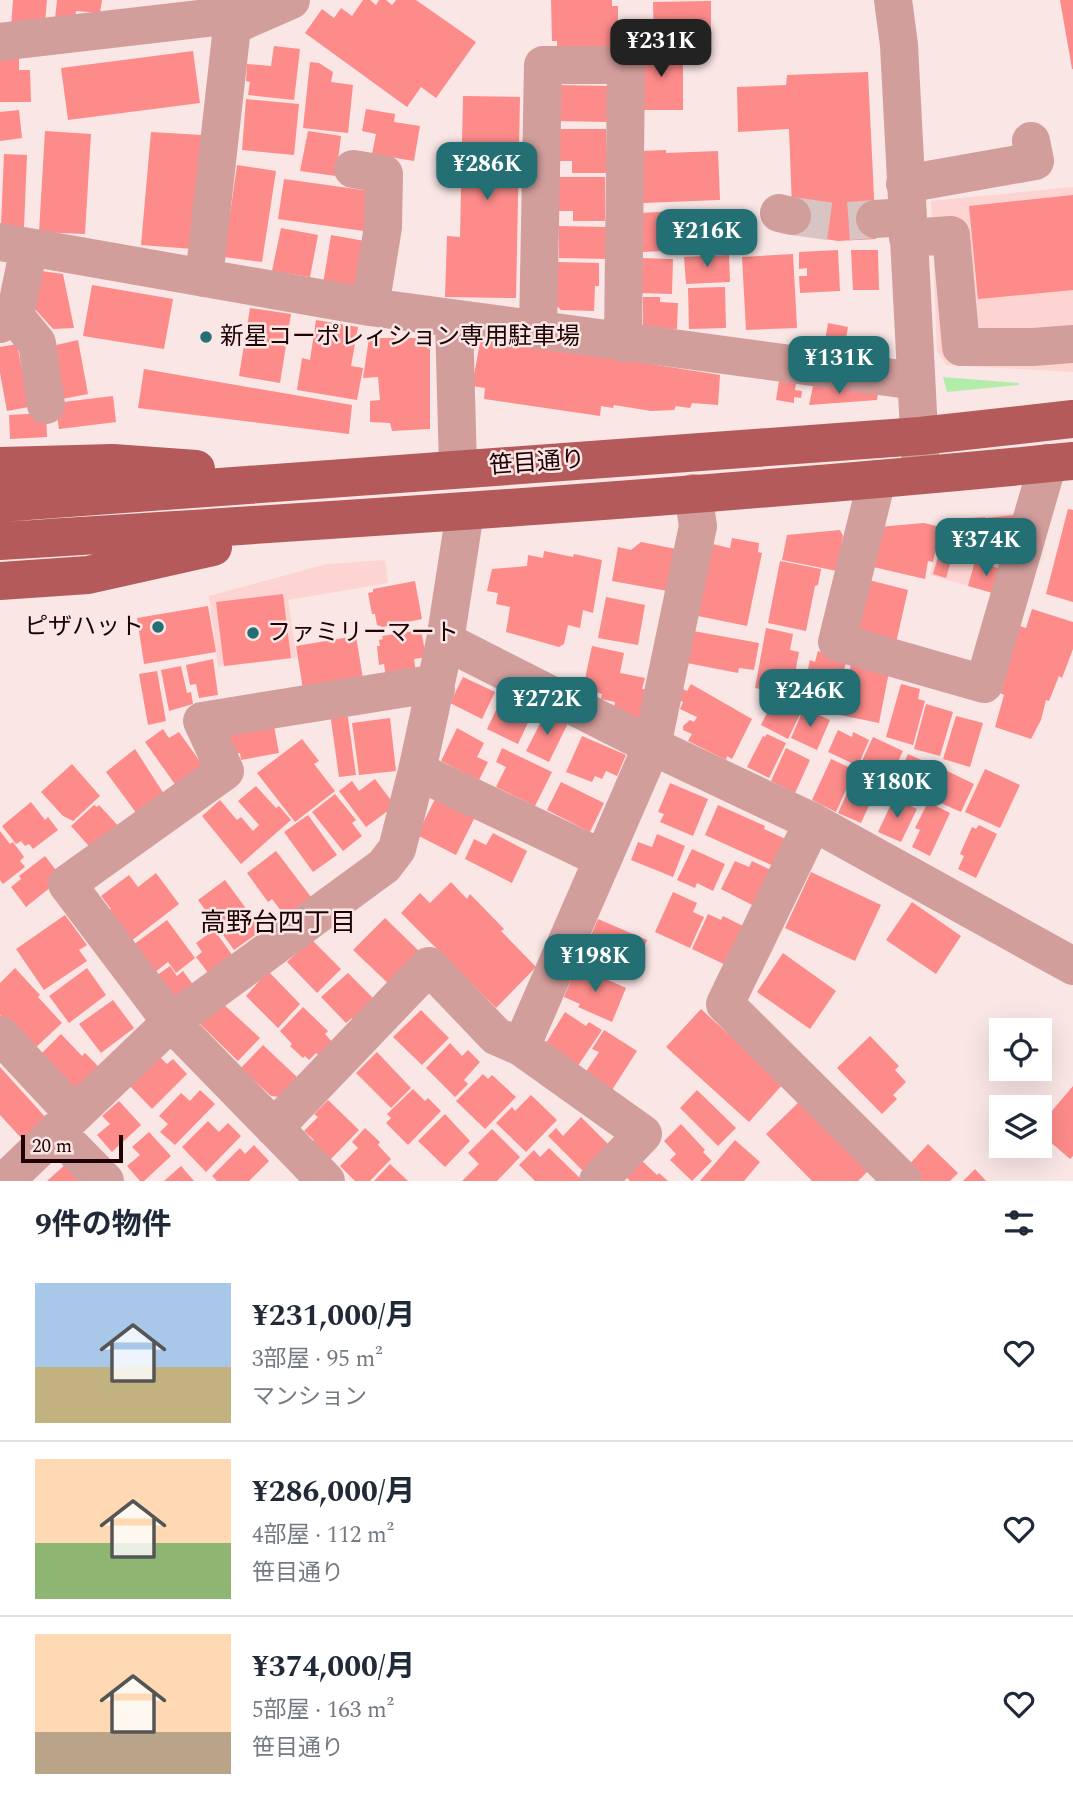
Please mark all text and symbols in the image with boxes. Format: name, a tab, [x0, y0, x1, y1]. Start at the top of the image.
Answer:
pin: ¥231K	[612, 20, 710, 79]
text: ¥231K	[626, 24, 696, 59]
pin: ¥286K	[438, 142, 536, 202]
text: ¥286K	[452, 147, 522, 182]
pin: ¥216K	[658, 210, 756, 269]
text: ¥216K	[672, 214, 742, 249]
place label: 新星コーポレィション専用駐車場	[220, 319, 580, 355]
marker: 新星コーポレィション専用駐車場	[198, 329, 214, 345]
pin: ¥131K	[790, 336, 888, 396]
text: ¥131K	[804, 341, 874, 376]
street label: 笹目通り	[488, 442, 586, 484]
pin: ¥374K	[937, 518, 1035, 578]
text: ¥374K	[951, 523, 1021, 558]
place label: ピザハット	[24, 609, 144, 645]
place label: ファミリーマート	[267, 615, 459, 651]
marker: ピザハット	[150, 619, 166, 635]
marker: ファミリーマート	[245, 625, 261, 641]
pin: ¥246K	[761, 670, 859, 729]
text: ¥246K	[775, 674, 845, 709]
pin: ¥272K	[498, 678, 596, 737]
text: ¥272K	[512, 682, 582, 717]
pin: ¥180K	[848, 760, 946, 820]
text: ¥180K	[862, 765, 932, 800]
district label: 高野台四丁目	[200, 903, 356, 943]
pin: ¥198K	[546, 934, 644, 994]
text: ¥198K	[560, 939, 630, 974]
map controls	[989, 1018, 1052, 1158]
button: locate	[989, 1018, 1052, 1081]
button: layers	[989, 1095, 1052, 1158]
scale bar	[21, 1132, 122, 1164]
text: 20 m	[32, 1132, 72, 1161]
text: 9件の物件	[35, 1202, 172, 1248]
icon: filters	[1000, 1204, 1038, 1242]
text: ¥231,000/月	[252, 1293, 415, 1339]
icon: home	[91, 1311, 175, 1395]
icon: heart	[1000, 1334, 1038, 1372]
text: 3部屋 · 95 m²	[252, 1342, 383, 1377]
text: マンション	[252, 1380, 367, 1415]
text: ¥286,000/月	[252, 1469, 415, 1515]
icon: home	[91, 1487, 175, 1571]
icon: heart	[1000, 1510, 1038, 1548]
text: 4部屋 · 112 m²	[252, 1518, 394, 1553]
text: 笹目通り	[252, 1556, 344, 1591]
text: ¥374,000/月	[252, 1644, 415, 1690]
icon: home	[91, 1662, 175, 1746]
icon: heart	[1000, 1685, 1038, 1723]
text: 5部屋 · 163 m²	[252, 1693, 394, 1728]
text: 笹目通り	[252, 1731, 344, 1766]

